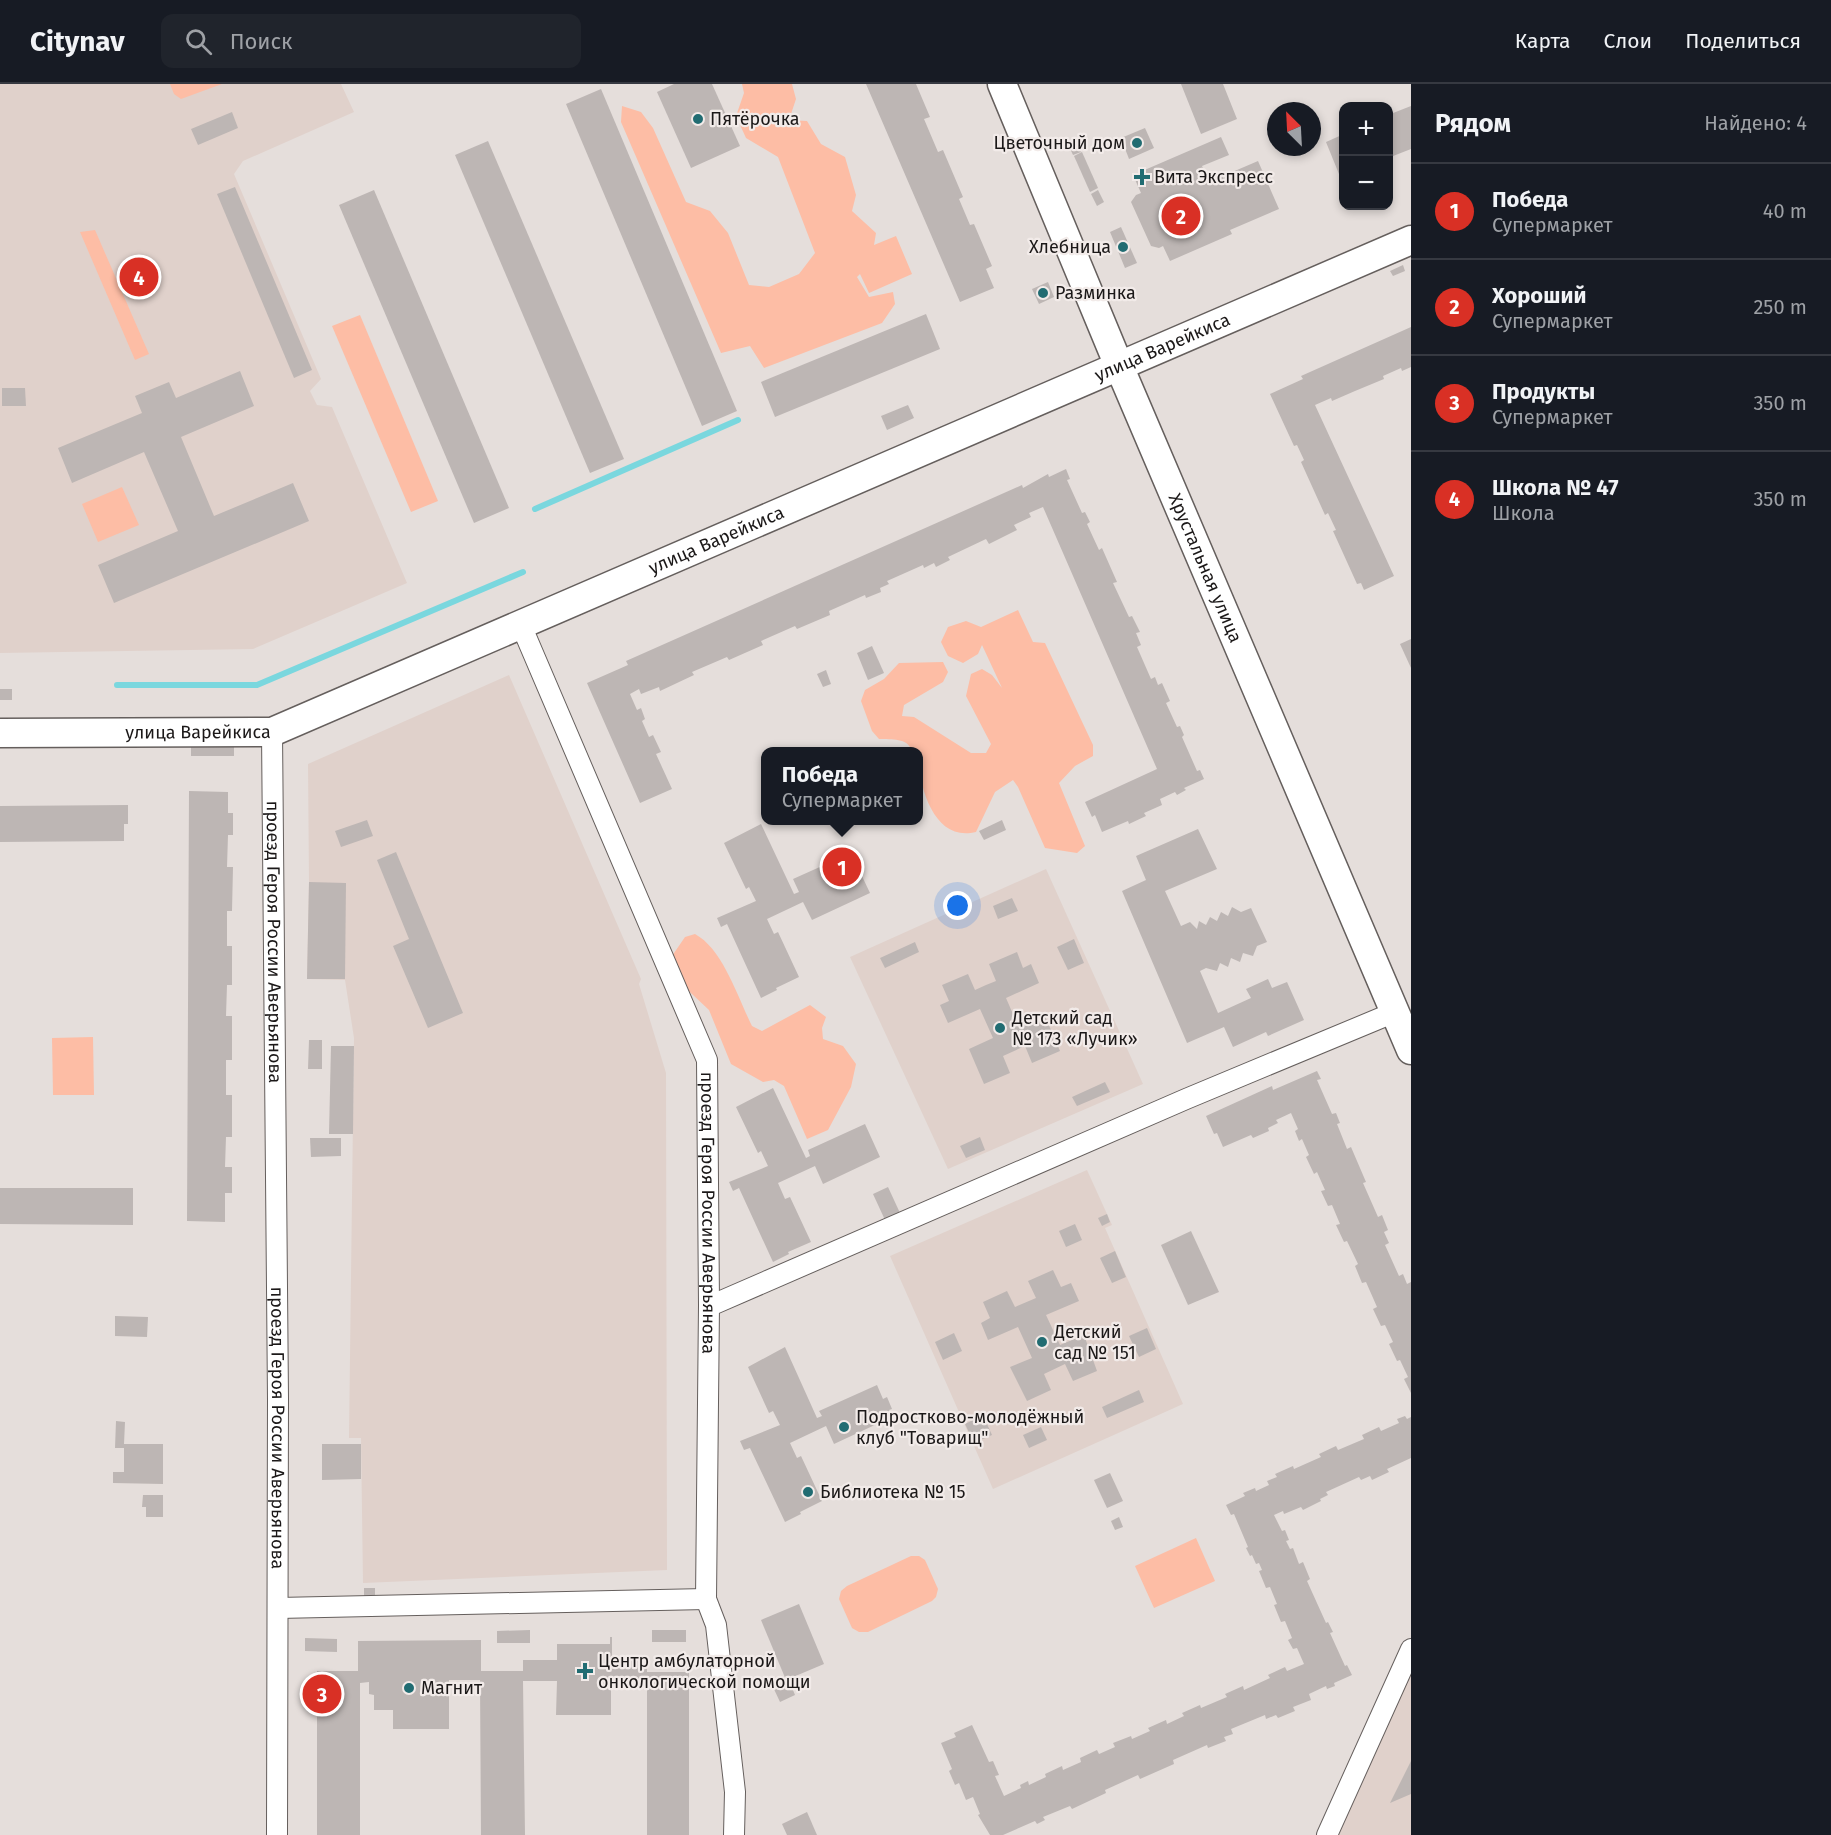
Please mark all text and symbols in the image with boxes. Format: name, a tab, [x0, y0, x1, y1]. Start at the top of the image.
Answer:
search box	[161, 14, 581, 68]
text: Citynav	[30, 25, 125, 58]
icon: search	[182, 25, 215, 58]
text: Поиск	[230, 28, 292, 55]
text: Карта	[1515, 28, 1571, 54]
text: Слои	[1604, 28, 1652, 54]
text: Поделиться	[1685, 28, 1801, 54]
north arrow	[1267, 102, 1321, 156]
map controls	[1339, 102, 1393, 210]
button: +	[1339, 102, 1393, 156]
place label: Пятёрочка	[710, 108, 800, 130]
text: Рядом	[1435, 108, 1511, 139]
text: Найдено: 4	[1704, 111, 1807, 135]
marker: Пятёрочка	[691, 112, 705, 126]
place label: Цветочный дом	[993, 132, 1125, 154]
marker: Цветочный дом	[1130, 136, 1144, 150]
button: −	[1339, 156, 1393, 210]
place label: Вита Экспресс	[1154, 166, 1274, 188]
marker: Вита Экспресс	[1135, 170, 1149, 184]
text: Победа	[1492, 186, 1568, 213]
pin: 2	[1162, 194, 1200, 238]
text: 1	[1450, 199, 1459, 223]
text: 40 m	[1763, 199, 1807, 223]
text: Супермаркет	[1492, 213, 1612, 237]
place label: Хлебница	[1029, 236, 1111, 258]
marker: Хлебница	[1116, 240, 1130, 254]
pin: 4	[120, 254, 158, 300]
place label: Разминка	[1055, 282, 1136, 304]
text: Хороший	[1492, 282, 1586, 309]
marker: Разминка	[1036, 286, 1050, 300]
text: 2	[1449, 295, 1460, 319]
text: 250 m	[1753, 295, 1807, 319]
street label: улица Варейкиса	[1091, 308, 1234, 386]
text: Супермаркет	[1492, 309, 1612, 333]
text: Продукты	[1492, 378, 1595, 405]
text: 3	[1449, 391, 1460, 415]
text: 350 m	[1753, 391, 1807, 415]
text: Супермаркет	[1492, 405, 1612, 429]
text: Школа № 47	[1492, 474, 1618, 501]
text: 4	[1449, 487, 1460, 511]
text: 350 m	[1753, 487, 1807, 511]
street label: Хрустальная улица	[1164, 490, 1247, 646]
street label: улица Варейкиса	[645, 501, 787, 579]
text: Школа	[1492, 501, 1555, 525]
street label: улица Варейкиса	[125, 721, 271, 744]
popup	[761, 747, 923, 825]
text: Победа	[782, 761, 858, 788]
text: Супермаркет	[782, 788, 902, 812]
street label: проезд Героя России Аверьянова	[262, 801, 286, 1083]
pin: 1	[822, 844, 862, 890]
your location	[943, 891, 972, 920]
place label: Детский сад № 173 «Лучик»	[1011, 1007, 1138, 1050]
marker: Детский сад № 173 «Лучик»	[993, 1021, 1007, 1035]
street label: проезд Героя России Аверьянова	[696, 1072, 720, 1354]
street label: проезд Героя России Аверьянова	[266, 1287, 289, 1569]
place label: Детский сад № 151	[1053, 1321, 1136, 1364]
marker: Детский сад № 151	[1035, 1335, 1049, 1349]
place label: Подростково-молодёжный клуб "Товарищ"	[856, 1406, 1084, 1449]
marker: Подростково-молодёжный клуб "Товарищ"	[837, 1420, 851, 1434]
place label: Библиотека № 15	[820, 1481, 966, 1503]
marker: Библиотека № 15	[801, 1485, 815, 1499]
place label: Центр амбулаторной онкологической помощи	[598, 1650, 811, 1693]
marker: Центр амбулаторной онкологической помощи	[576, 1662, 594, 1680]
pin: 3	[302, 1672, 342, 1716]
place label: Магнит	[421, 1677, 483, 1699]
marker: Магнит	[402, 1681, 416, 1695]

